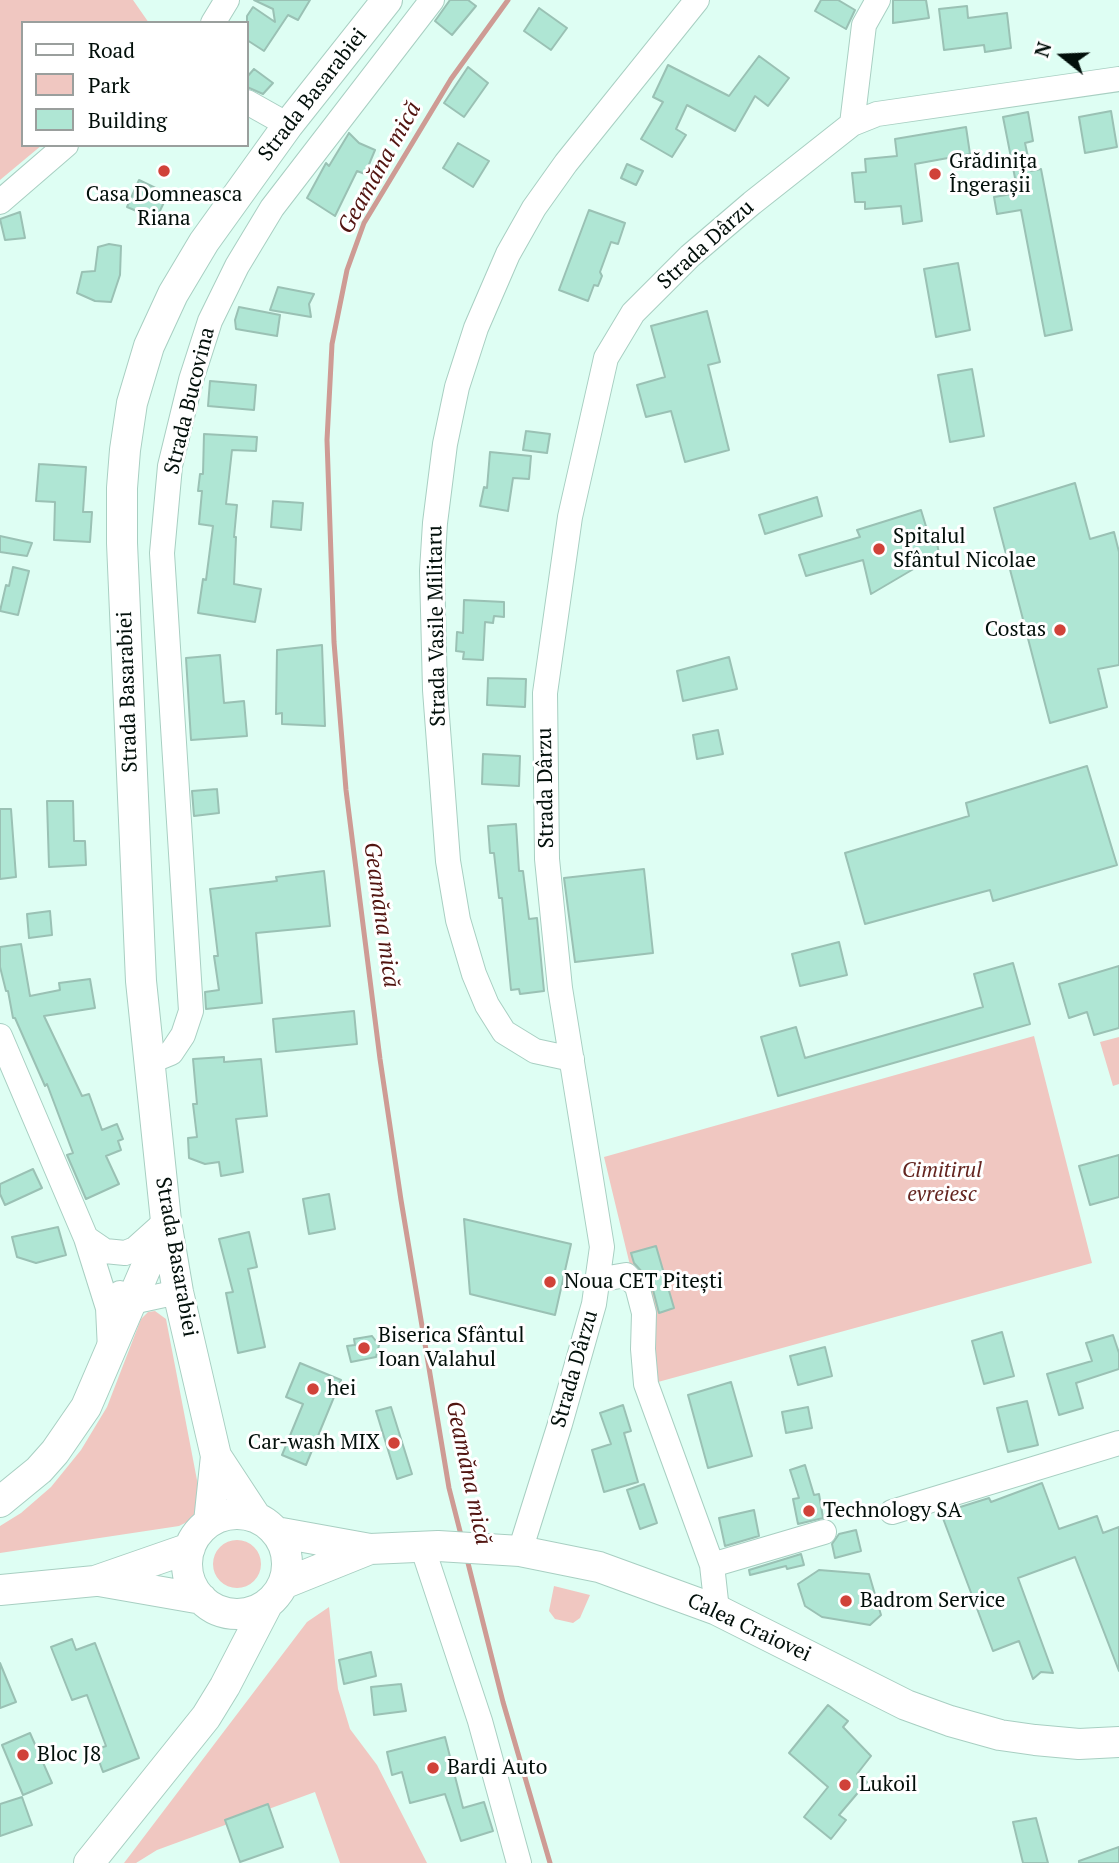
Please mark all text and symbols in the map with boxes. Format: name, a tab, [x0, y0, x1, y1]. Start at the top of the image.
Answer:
legend	[21, 21, 248, 147]
north arrow	[1028, 21, 1098, 91]
street label: Strada Basarabiei	[253, 24, 373, 166]
text: Road	[88, 36, 135, 64]
text: N	[1028, 39, 1057, 60]
text: Park	[88, 71, 130, 99]
water label: Geamăna mică	[332, 97, 428, 239]
text: Building	[88, 106, 167, 134]
place label: Grădinița Îngerașii	[949, 149, 1037, 199]
marker: Casa Domneasca Riana	[156, 163, 172, 179]
marker: Grădinița Îngerașii	[927, 166, 943, 182]
place label: Casa Domneasca Riana	[86, 182, 242, 232]
street label: Strada Dârzu	[653, 195, 759, 295]
street label: Strada Bucovina	[160, 325, 220, 477]
place label: Spitalul Sfântul Nicolae	[893, 524, 1036, 574]
street label: Strada Vasile Militaru	[423, 525, 451, 727]
marker: Spitalul Sfântul Nicolae	[871, 541, 887, 557]
street label: Strada Basarabiei	[113, 611, 143, 773]
place label: Costas	[985, 617, 1046, 643]
marker: Costas	[1052, 622, 1068, 638]
street label: Strada Dârzu	[532, 727, 560, 849]
water label: Geamăna mică	[357, 841, 405, 989]
park label: Cimitirul evreiesc	[902, 1158, 982, 1208]
street label: Strada Basarabiei	[150, 1175, 202, 1339]
place label: Noua CET Pitești	[564, 1269, 723, 1295]
marker: Noua CET Pitești	[542, 1274, 558, 1290]
street label: Strada Dârzu	[546, 1307, 604, 1431]
place label: Biserica Sfântul Ioan Valahul	[378, 1323, 524, 1373]
marker: Biserica Sfântul Ioan Valahul	[356, 1340, 372, 1356]
place label: hei	[327, 1376, 356, 1402]
marker: hei	[305, 1381, 321, 1397]
water label: Geamăna mică	[439, 1398, 497, 1548]
place label: Car-wash MIX	[248, 1430, 380, 1456]
marker: Car-wash MIX	[386, 1435, 402, 1451]
place label: Technology SA	[823, 1498, 962, 1524]
marker: Technology SA	[801, 1503, 817, 1519]
street label: Calea Craiovei	[683, 1588, 815, 1668]
place label: Badrom Service	[860, 1588, 1005, 1614]
marker: Badrom Service	[838, 1593, 854, 1609]
place label: Bloc J8	[37, 1742, 101, 1768]
marker: Bloc J8	[15, 1747, 31, 1763]
place label: Bardi Auto	[447, 1755, 547, 1781]
marker: Bardi Auto	[425, 1760, 441, 1776]
place label: Lukoil	[859, 1772, 917, 1798]
marker: Lukoil	[837, 1777, 853, 1793]

